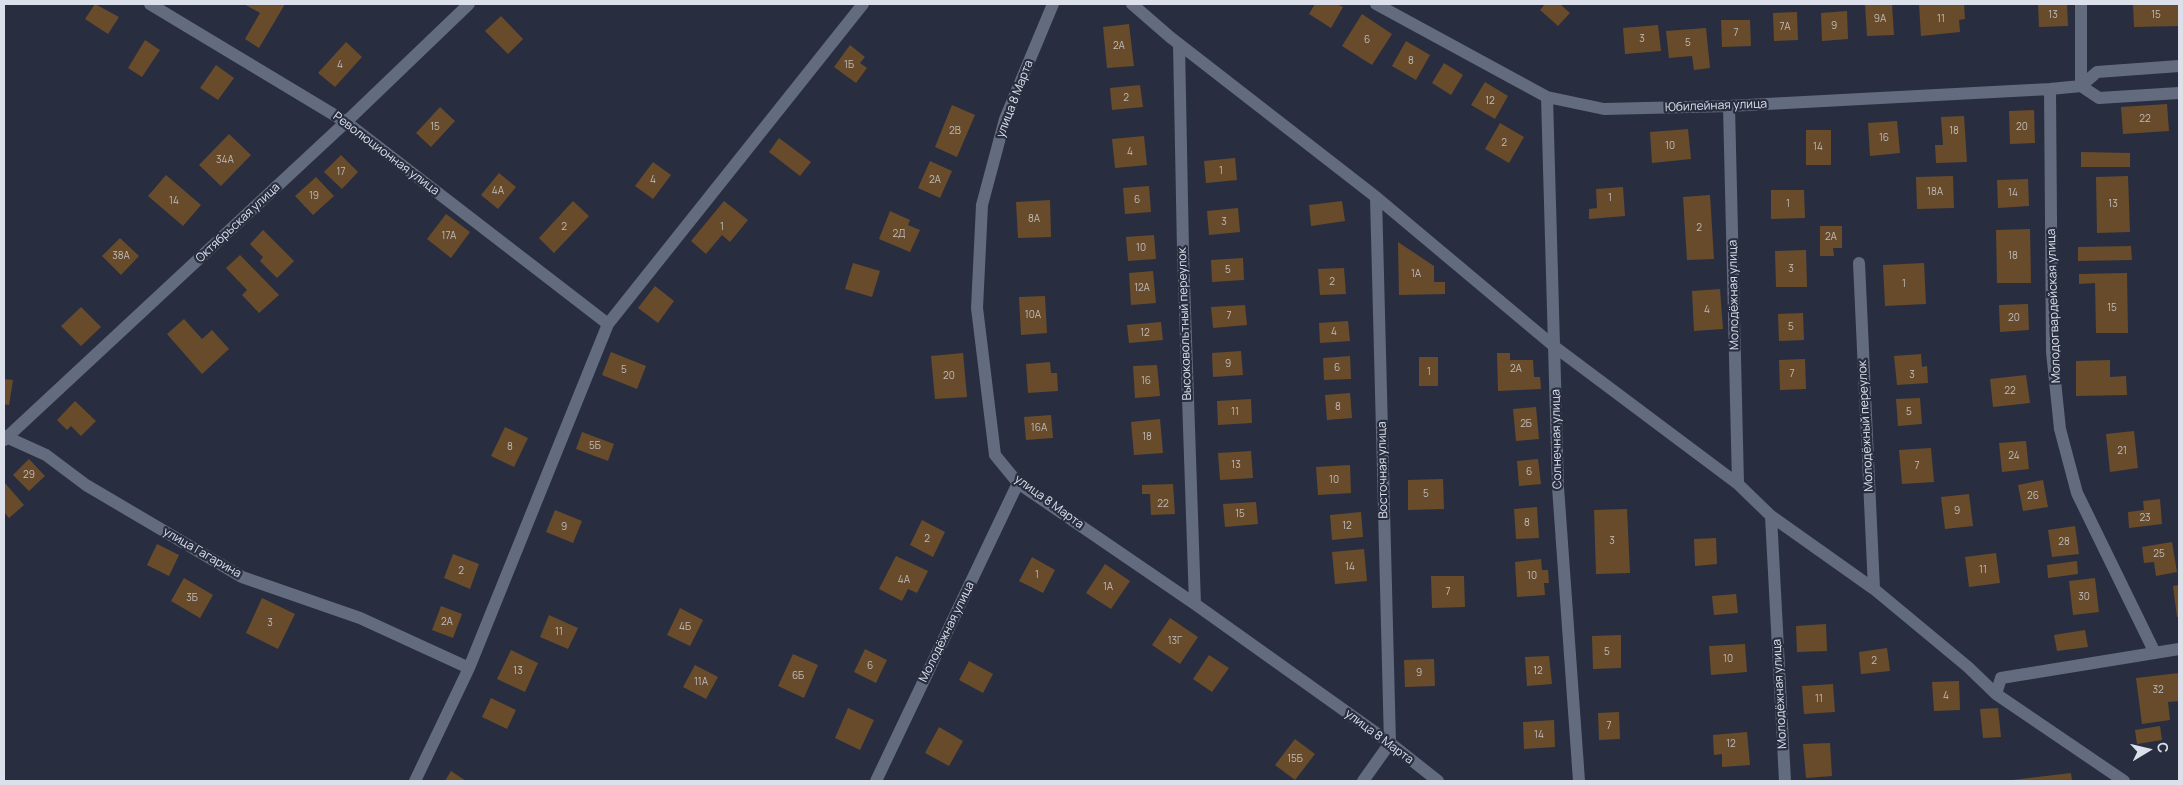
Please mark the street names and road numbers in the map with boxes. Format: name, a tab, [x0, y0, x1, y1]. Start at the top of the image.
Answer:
street label: улица 8 Марта	[994, 58, 1036, 140]
street label: Юбилейная улица	[1665, 97, 1767, 115]
street label: Революционная улица	[330, 109, 442, 199]
street label: Октябрьская улица	[193, 180, 283, 266]
street label: Молодогвардейская улица	[2044, 229, 2064, 383]
street label: Молодёжная улица	[1726, 240, 1742, 350]
street label: Высоковольтный переулок	[1175, 247, 1195, 401]
street label: Молодёжный переулок	[1855, 360, 1877, 492]
street label: Солнечная улица	[1549, 389, 1565, 489]
street label: Восточная улица	[1375, 421, 1391, 519]
street label: улица 8 Марта	[1012, 472, 1086, 532]
street label: улица Гагарина	[160, 525, 244, 581]
street label: Молодёжная улица	[916, 579, 978, 685]
street label: Молодёжная улица	[1770, 639, 1790, 749]
street label: улица 8 Марта	[1342, 707, 1416, 767]

